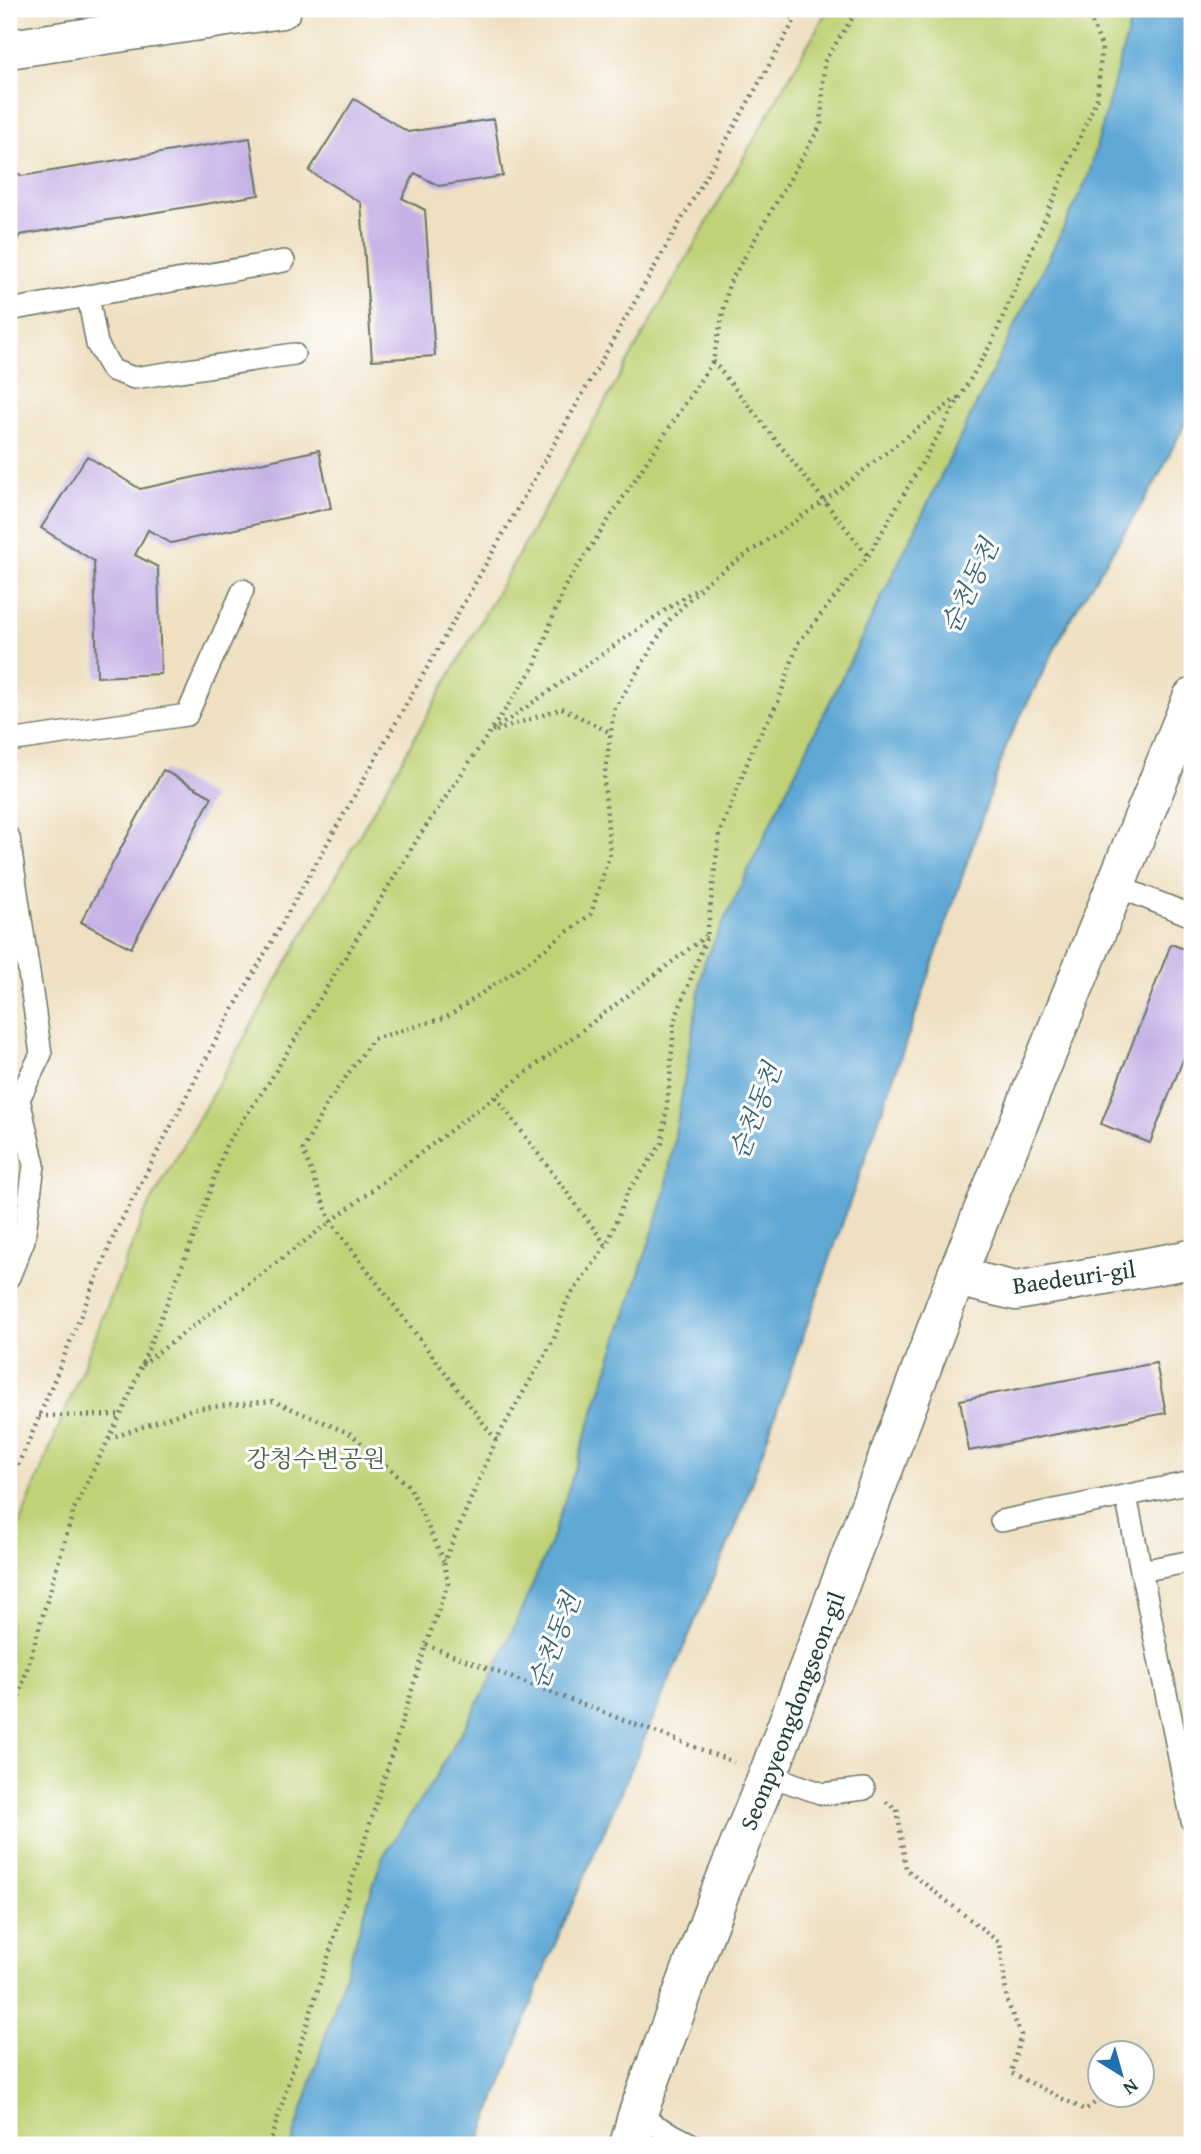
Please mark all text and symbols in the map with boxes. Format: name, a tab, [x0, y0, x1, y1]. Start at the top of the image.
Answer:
water label: 순천동천	[930, 531, 1009, 640]
water label: 순천동천	[719, 1055, 792, 1165]
street label: Baedeuri-gil	[1010, 1251, 1138, 1303]
park label: 강청수변공원	[246, 1441, 386, 1476]
water label: 순천동천	[518, 1585, 591, 1695]
street label: Seonpyeongdongseon-gil	[730, 1586, 853, 1835]
north arrow	[1086, 2038, 1156, 2108]
text: N	[1117, 2073, 1145, 2103]

